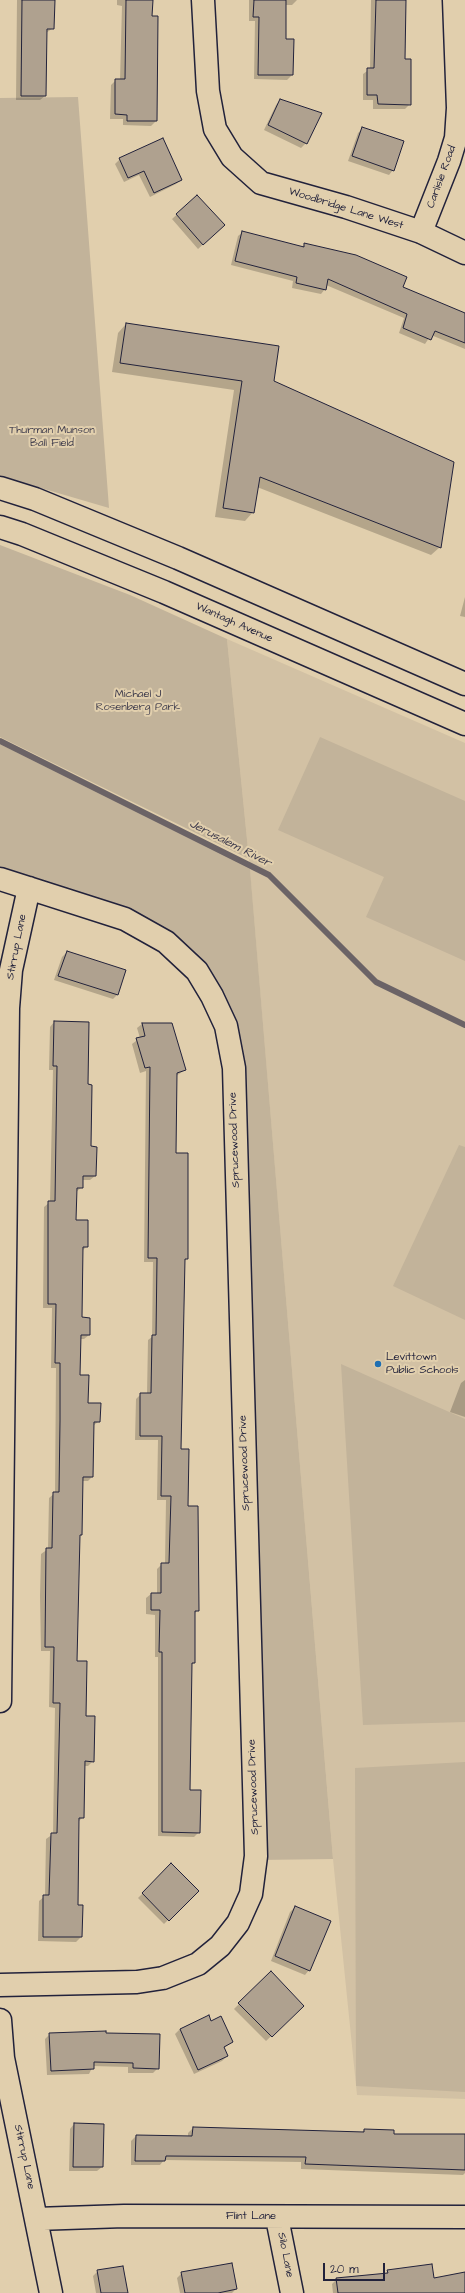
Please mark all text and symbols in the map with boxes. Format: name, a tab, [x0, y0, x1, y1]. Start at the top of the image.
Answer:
street label: Carlisle Road	[425, 144, 459, 210]
street label: Woodbridge Lane West	[287, 185, 405, 233]
park label: Thurman Munson Ball Field	[9, 424, 95, 450]
street label: Wantagh Avenue	[194, 600, 274, 646]
park label: Michael J Rosenberg Park	[96, 688, 180, 714]
water label: Jerusalem River	[187, 817, 273, 871]
street label: Stirrup Lane	[4, 913, 30, 981]
street label: Sprucewood Drive	[227, 1092, 243, 1188]
place label: Levittown Public Schools	[386, 1351, 459, 1377]
marker: Levittown Public Schools	[373, 1359, 383, 1369]
street label: Sprucewood Drive	[237, 1415, 253, 1511]
street label: Sprucewood Drive	[246, 1739, 262, 1835]
street label: Stirrup Lane	[11, 2123, 37, 2191]
street label: Flint Lane	[226, 2210, 276, 2224]
street label: Silo Lane	[274, 2231, 296, 2279]
scale bar	[325, 2255, 387, 2281]
text: 20 m	[330, 2261, 359, 2278]

